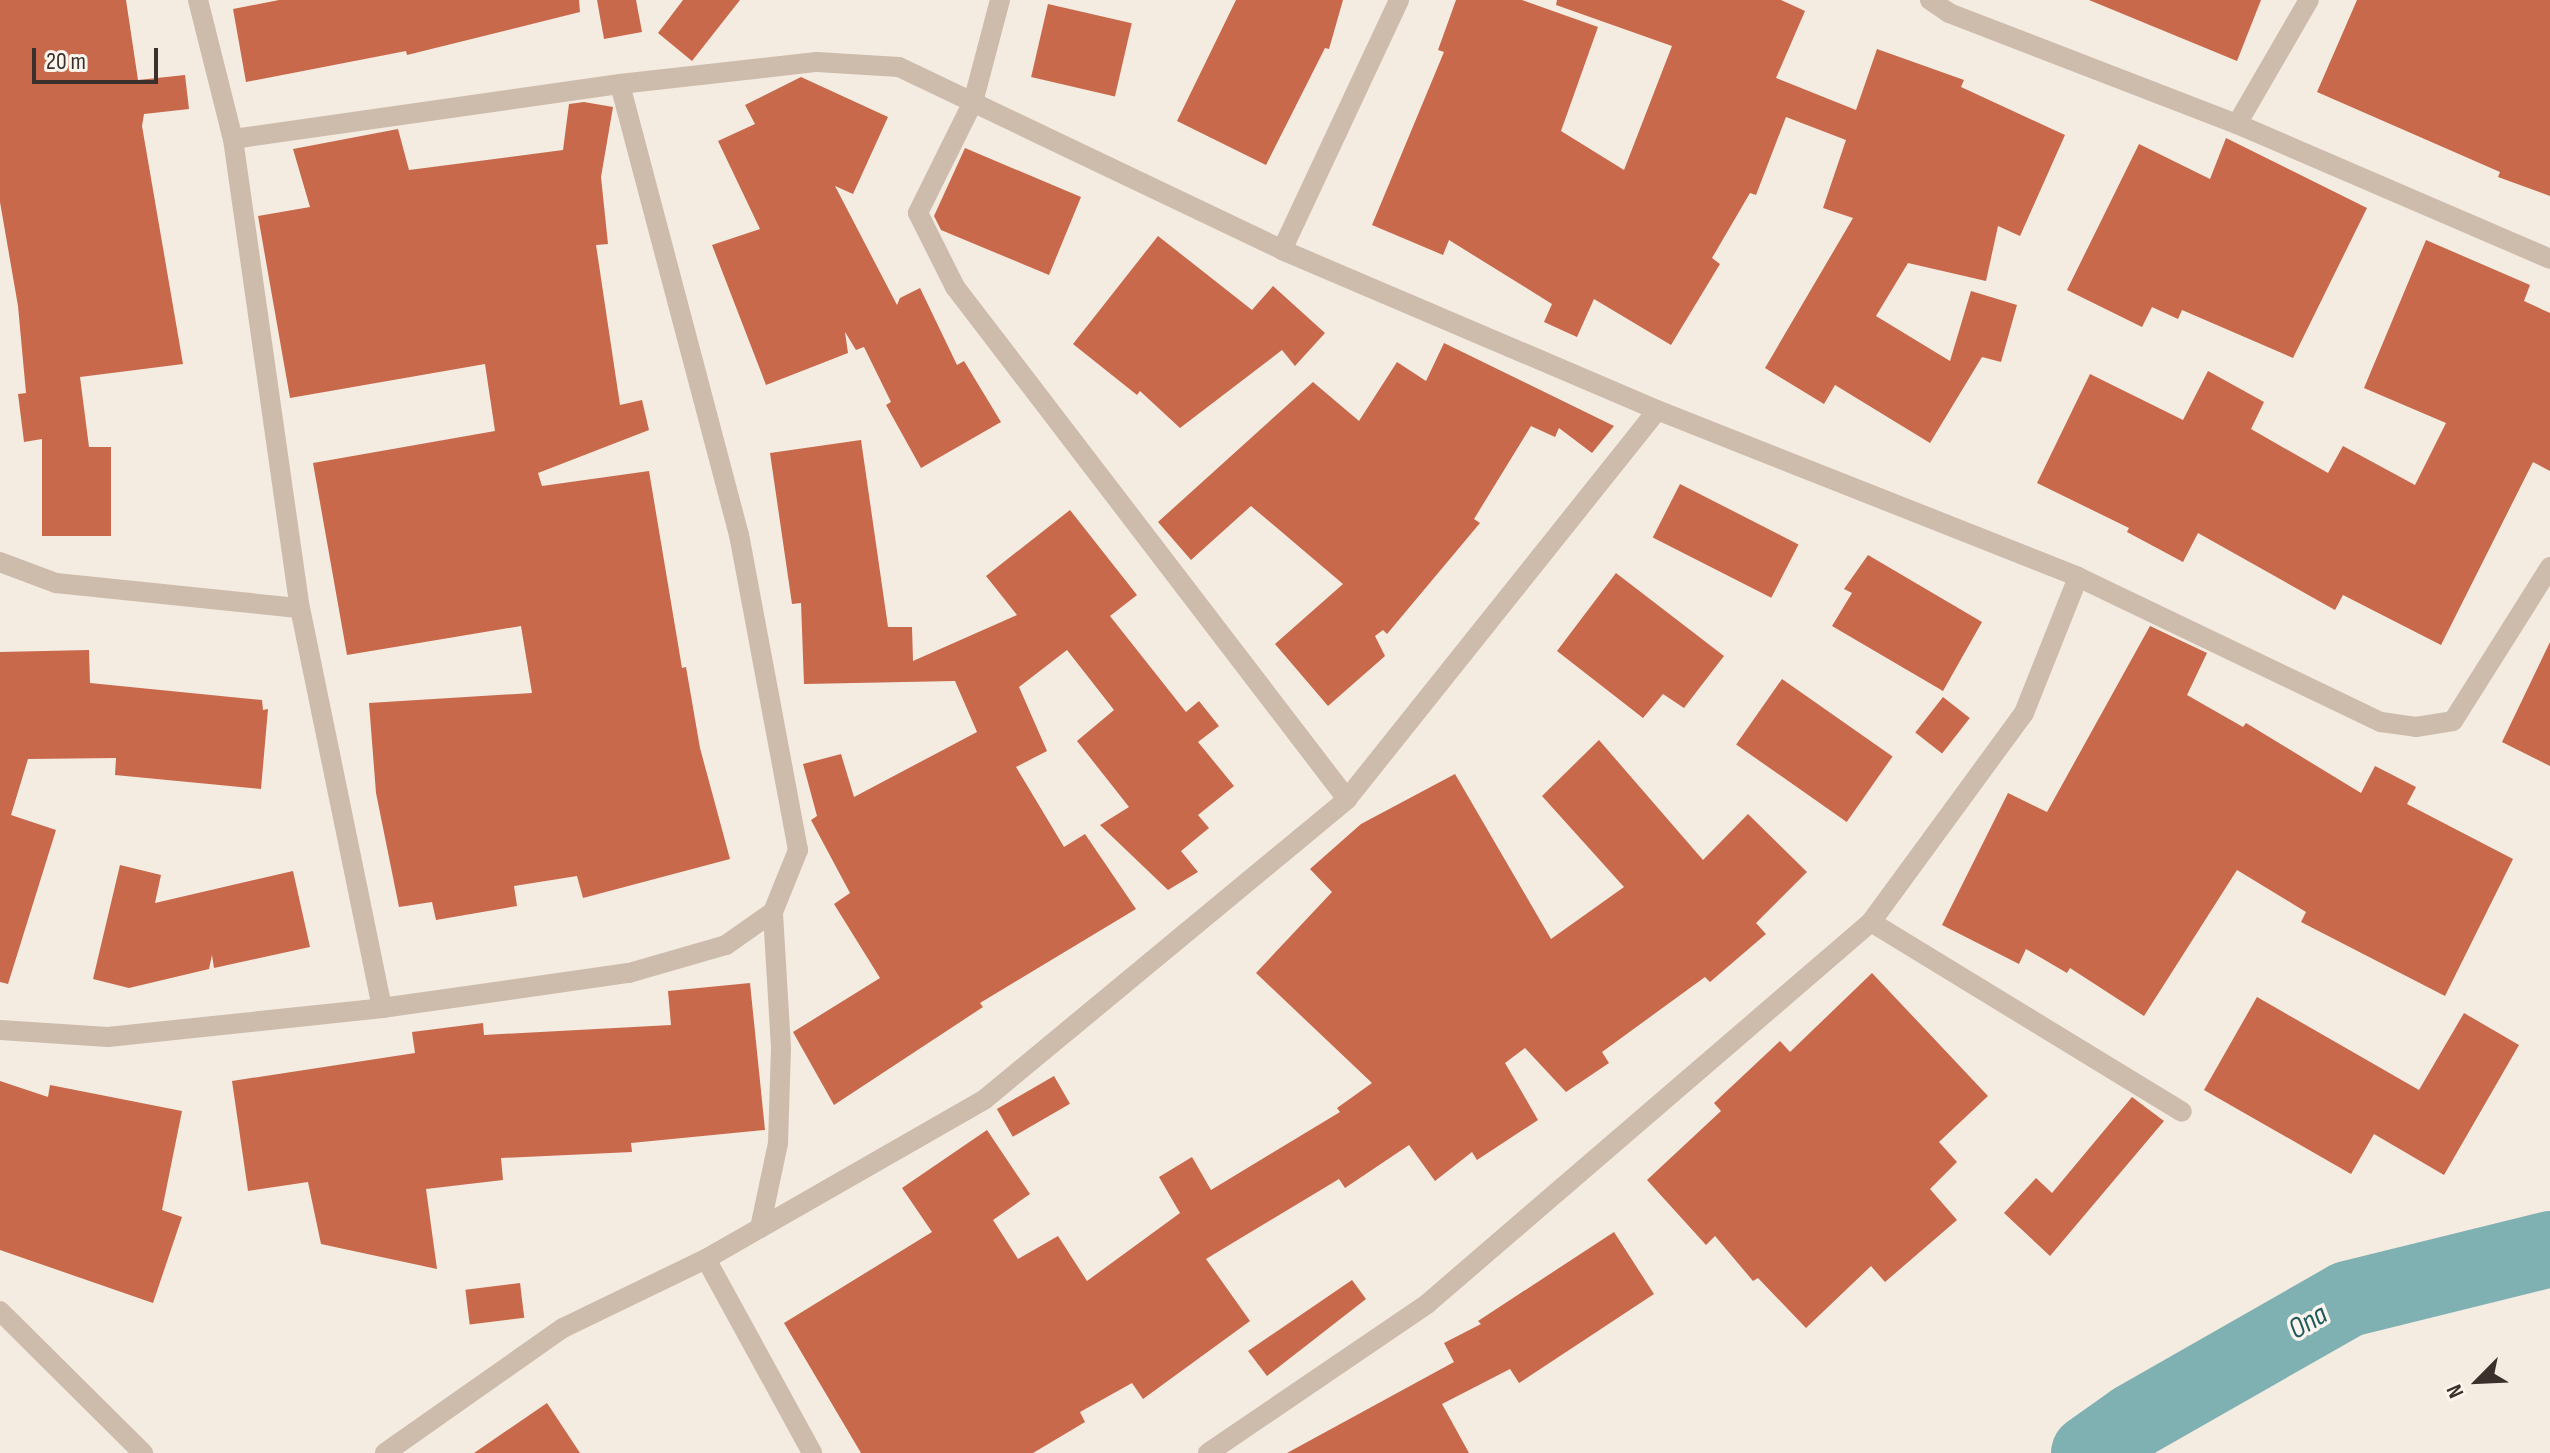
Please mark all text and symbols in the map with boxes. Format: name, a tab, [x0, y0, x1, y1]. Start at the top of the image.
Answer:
scale bar	[36, 32, 162, 82]
text: 20 m	[46, 47, 86, 76]
water label: Ona	[2282, 1297, 2334, 1347]
north arrow	[2438, 1341, 2518, 1421]
text: N	[2441, 1380, 2470, 1402]

